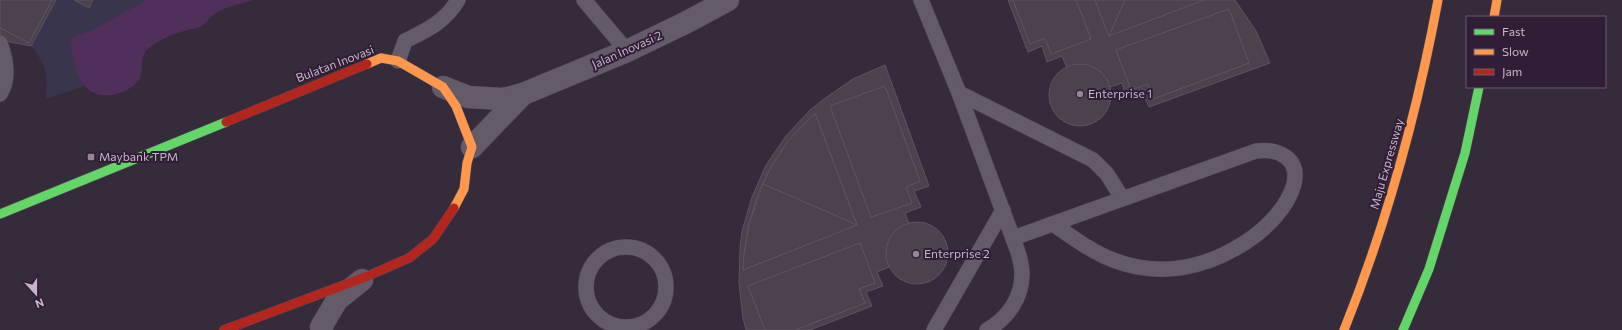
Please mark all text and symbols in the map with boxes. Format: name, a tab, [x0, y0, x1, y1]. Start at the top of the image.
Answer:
legend	[1466, 16, 1606, 88]
text: Fast	[1502, 24, 1525, 38]
street label: Jalan Inovasi 2	[589, 27, 665, 72]
street label: Bulatan Inovasi	[294, 42, 376, 84]
text: Slow	[1502, 44, 1529, 58]
text: Jam	[1502, 64, 1522, 79]
place label: Enterprise 1	[1088, 86, 1152, 100]
marker: Enterprise 1	[1075, 89, 1085, 99]
street label: Maju Expressway	[1366, 117, 1406, 211]
place label: Maybank TPM	[99, 149, 178, 163]
marker: Maybank TPM	[86, 152, 96, 162]
place label: Enterprise 2	[924, 246, 990, 260]
marker: Enterprise 2	[911, 249, 921, 259]
north arrow	[16, 274, 56, 314]
text: N	[34, 296, 46, 311]

